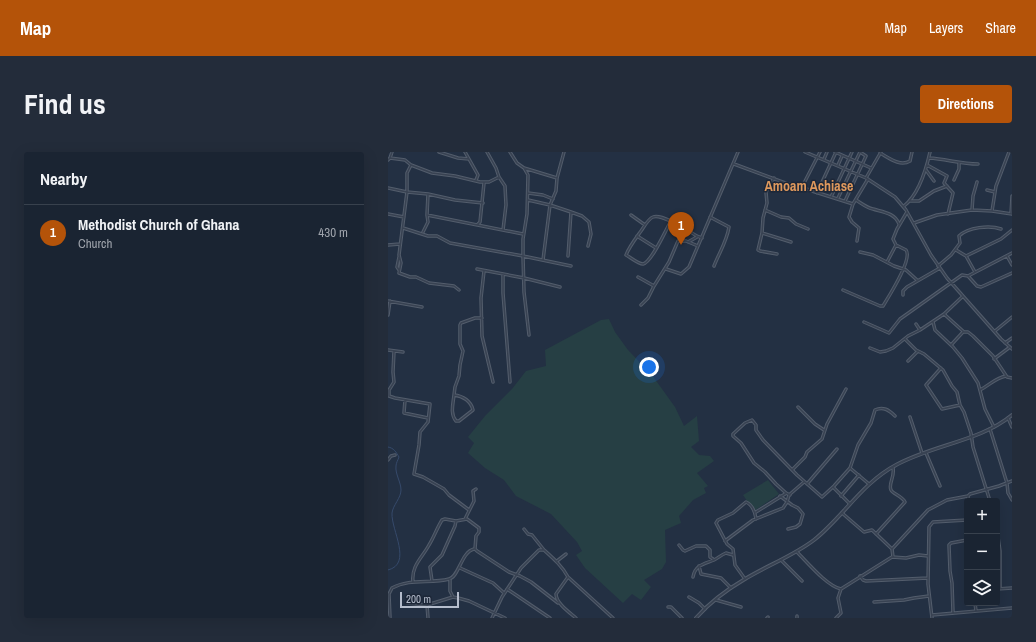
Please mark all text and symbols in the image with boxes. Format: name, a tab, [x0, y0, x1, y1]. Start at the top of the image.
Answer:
text: Map	[20, 15, 51, 41]
text: Map	[885, 19, 907, 37]
text: Layers	[929, 19, 963, 37]
text: Share	[985, 19, 1016, 37]
text: Find us	[24, 85, 106, 123]
button: Directions	[920, 85, 1012, 123]
text: Nearby	[40, 167, 87, 190]
district label: Amoam Achiase	[765, 177, 853, 195]
pin: 1	[668, 212, 694, 245]
text: Methodist Church of Ghana	[78, 214, 239, 235]
text: 1	[50, 224, 56, 241]
text: 430 m	[318, 224, 348, 241]
text: Church	[78, 235, 112, 252]
your location	[639, 357, 659, 377]
map controls	[964, 498, 1000, 606]
button: +	[964, 498, 1000, 534]
button: −	[964, 534, 1000, 570]
button: layers	[964, 570, 1000, 606]
scale bar	[400, 590, 459, 609]
text: 200 m	[406, 592, 431, 606]

